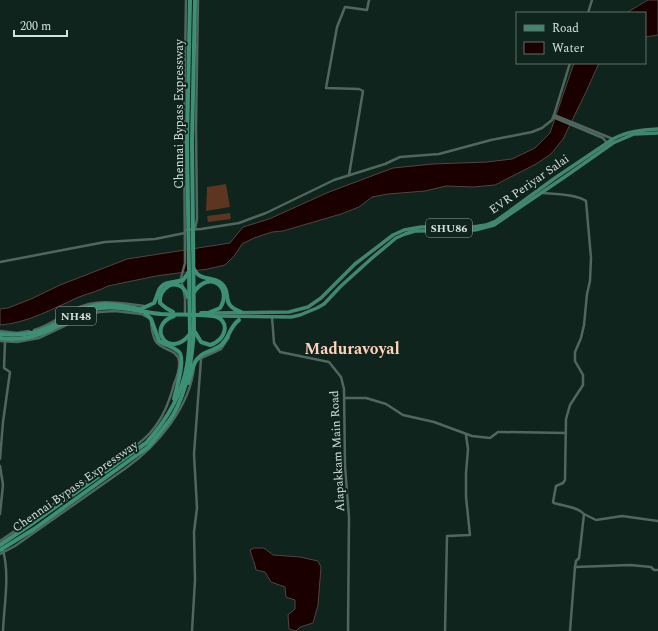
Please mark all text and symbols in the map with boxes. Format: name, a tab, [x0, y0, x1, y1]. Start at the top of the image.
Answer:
scale bar	[14, 12, 67, 38]
legend	[516, 12, 646, 64]
text: 200 m	[20, 17, 51, 36]
text: Road	[552, 19, 579, 38]
street label: Chennai Bypass Expressway	[170, 38, 189, 189]
text: Water	[552, 39, 584, 58]
street label: EVR Periyar Salai	[485, 149, 574, 219]
road number: SHU86	[426, 219, 472, 237]
road number: NH48	[56, 307, 96, 325]
district label: Maduravoyal	[304, 337, 400, 361]
street label: Alapakkam Main Road	[325, 390, 350, 512]
street label: Chennai Bypass Expressway	[9, 435, 143, 537]

